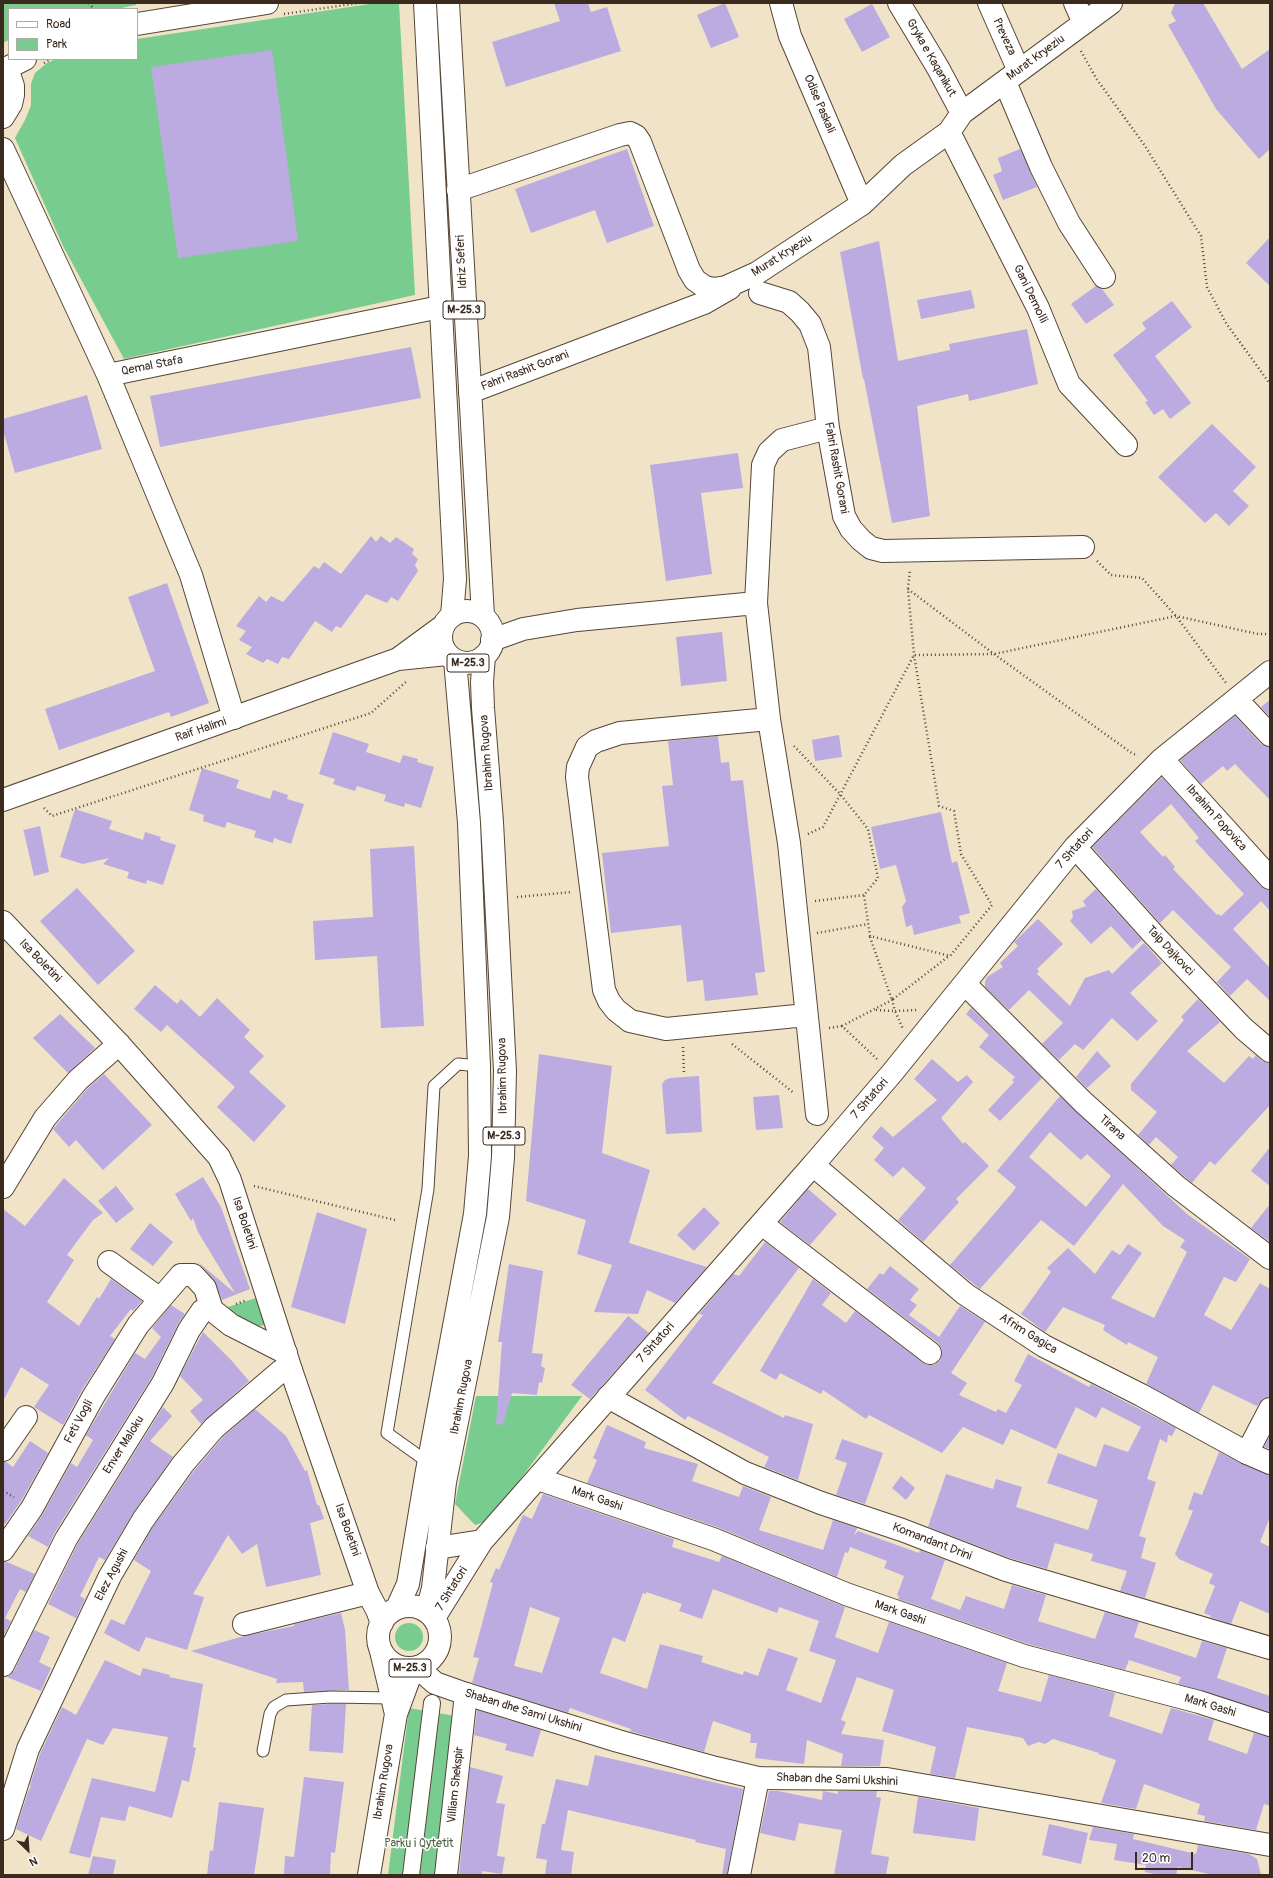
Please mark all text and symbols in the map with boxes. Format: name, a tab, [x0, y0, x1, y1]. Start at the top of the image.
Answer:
legend	[8, 8, 138, 60]
street label: Gryka e Kaqanikut	[903, 16, 959, 100]
street label: Preveza	[989, 16, 1019, 58]
text: Road	[46, 17, 71, 32]
street label: Murat Kryeziu	[1004, 32, 1068, 84]
text: Park	[46, 37, 67, 52]
street label: Odise Paskali	[800, 73, 838, 135]
street label: Murat Kryeziu	[749, 232, 815, 280]
street label: Idriz Seferi	[453, 235, 471, 289]
street label: Gani Demolli	[1010, 263, 1050, 325]
road number: M-25.3	[443, 301, 485, 319]
street label: Fahri Rashit Gorani	[479, 348, 571, 394]
street label: Qemal Stafa	[120, 353, 184, 379]
street label: Fahri Rashit Gorani	[821, 421, 851, 515]
road number: M-25.3	[447, 654, 489, 672]
street label: Ibrahim Rugova	[477, 714, 497, 792]
street label: Raif Halimi	[174, 715, 228, 745]
street label: Ibrahim Popovica	[1182, 782, 1250, 854]
street label: 7 Shtatori	[1053, 826, 1097, 872]
street label: Taip Dajkovci	[1143, 923, 1197, 979]
street label: Isa Boletini	[16, 936, 64, 986]
street label: Ibrahim Rugova	[495, 1038, 511, 1114]
street label: 7 Shtatori	[848, 1076, 892, 1122]
street label: Tirana	[1096, 1112, 1128, 1144]
road number: M-25.3	[483, 1127, 525, 1145]
street label: Isa Boletini	[229, 1195, 259, 1251]
street label: Afrim Gagica	[996, 1311, 1060, 1357]
street label: 7 Shtatori	[634, 1320, 678, 1366]
street label: Ibrahim Rugova	[448, 1358, 476, 1436]
street label: Feti Vogli	[62, 1398, 96, 1446]
street label: Enver Maloku	[100, 1413, 148, 1477]
street label: Mark Gashi	[570, 1484, 624, 1514]
street label: Isa Boletini	[331, 1502, 363, 1558]
street label: Komandant Drini	[890, 1520, 974, 1564]
street label: Elez Agushi	[92, 1546, 132, 1604]
street label: 7 Shtatori	[433, 1564, 471, 1614]
street label: Mark Gashi	[873, 1598, 927, 1628]
road number: M-25.3	[389, 1659, 431, 1677]
street label: Shaban dhe Sami Ukshini	[463, 1686, 583, 1736]
street label: Mark Gashi	[1183, 1691, 1237, 1721]
street label: Ibrahim Rugova	[371, 1743, 397, 1821]
street label: Villiam Shekspir	[445, 1746, 467, 1824]
street label: Shaban dhe Sami Ukshini	[776, 1771, 898, 1789]
north arrow	[8, 1830, 48, 1870]
park label: Parku i Qytetit	[384, 1837, 454, 1851]
scale bar	[1137, 1844, 1195, 1870]
text: 20 m	[1142, 1851, 1170, 1866]
text: N	[27, 1854, 39, 1869]

